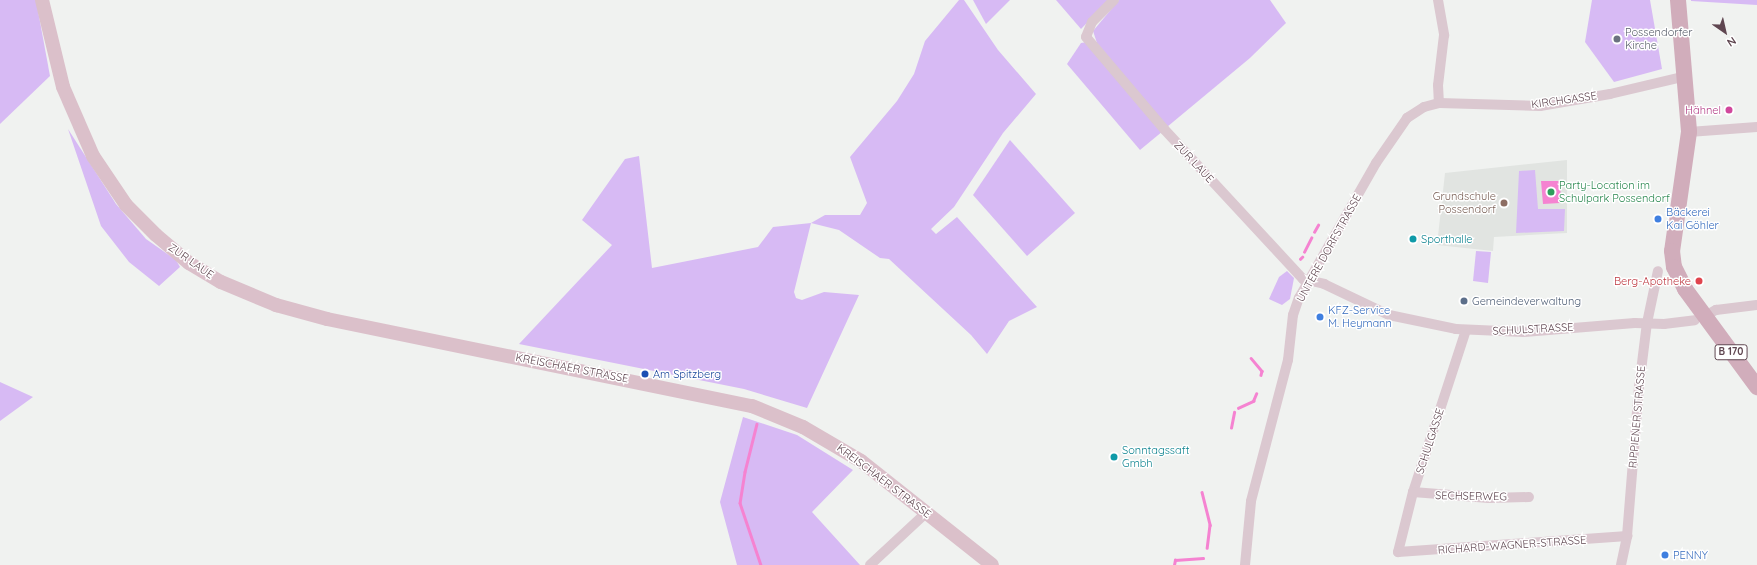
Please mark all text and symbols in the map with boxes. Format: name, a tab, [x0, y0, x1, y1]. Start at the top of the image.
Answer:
north arrow	[1705, 12, 1745, 52]
place label: Possendorfer Kirche	[1625, 26, 1693, 52]
marker: Possendorfer Kirche	[1612, 34, 1622, 44]
text: N	[1724, 34, 1739, 50]
street label: KIRCHGASSE	[1530, 89, 1598, 111]
place label: Hähnel	[1685, 103, 1721, 117]
marker: Hähnel	[1724, 105, 1734, 115]
street label: ZUR LAUE	[1171, 138, 1217, 186]
place label: Party-Location im Schulpark Possendorf	[1559, 179, 1670, 205]
marker: Party-Location im Schulpark Possendorf	[1546, 187, 1556, 197]
place label: Grundschule Possendorf	[1433, 190, 1496, 216]
street label: UNTERE DORFSTRASSE	[1294, 192, 1364, 304]
marker: Grundschule Possendorf	[1499, 198, 1509, 208]
place label: Bäckerei Kai Göhler	[1666, 206, 1719, 232]
marker: Bäckerei Kai Göhler	[1653, 214, 1663, 224]
place label: Sporthalle	[1421, 232, 1473, 246]
marker: Sporthalle	[1408, 234, 1418, 244]
street label: ZUR LAUE	[166, 241, 216, 281]
place label: Berg-Apotheke	[1614, 274, 1691, 288]
marker: Berg-Apotheke	[1694, 276, 1704, 286]
place label: Gemeindeverwaltung	[1472, 294, 1581, 308]
marker: Gemeindeverwaltung	[1459, 296, 1469, 306]
place label: KFZ-Service M. Heymann	[1328, 304, 1392, 330]
marker: KFZ-Service M. Heymann	[1315, 312, 1325, 322]
street label: SCHULSTRASSE	[1492, 320, 1574, 338]
road number: B 170	[1714, 344, 1748, 360]
street label: KREISCHAER STRASSE	[514, 351, 630, 385]
street label: RIPPIENER STRASSE	[1626, 365, 1648, 469]
place label: Am Spitzberg	[653, 367, 721, 381]
marker: Am Spitzberg	[640, 369, 650, 379]
street label: SCHULGASSE	[1413, 407, 1447, 475]
street label: KREISCHAER STRASSE	[834, 441, 934, 521]
place label: Sonntagssaft Gmbh	[1122, 444, 1189, 470]
marker: Sonntagssaft Gmbh	[1109, 452, 1119, 462]
street label: SECHSERWEG	[1435, 489, 1507, 503]
street label: RICHARD-WAGNER-STRASSE	[1437, 533, 1587, 557]
place label: PENNY	[1673, 548, 1708, 562]
marker: PENNY	[1660, 550, 1670, 560]

